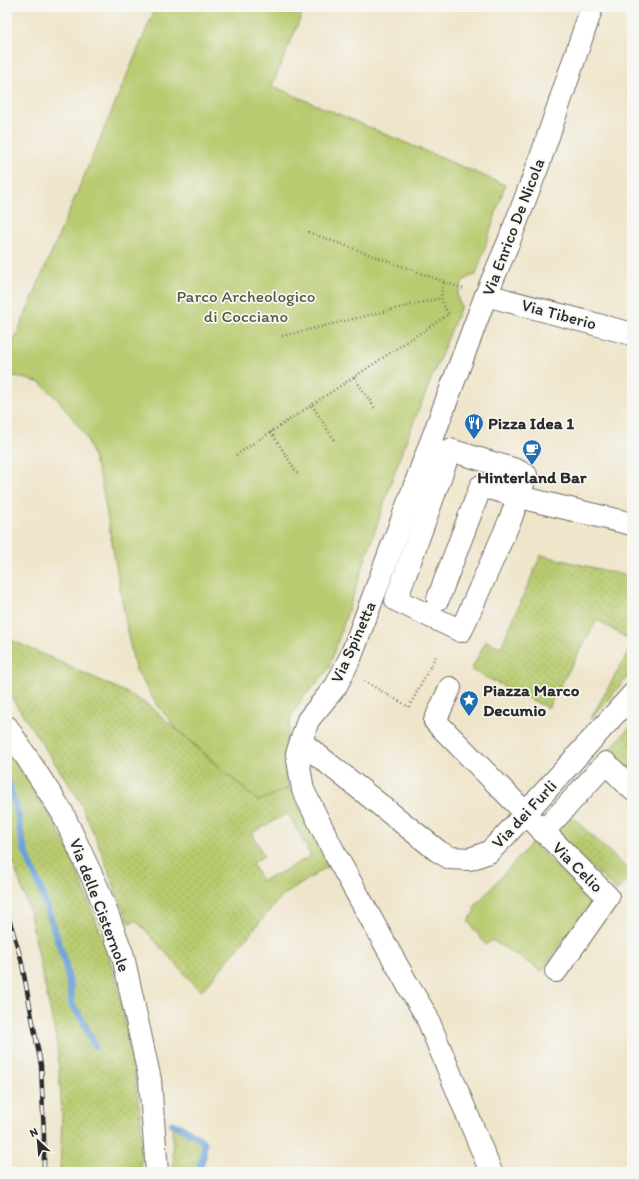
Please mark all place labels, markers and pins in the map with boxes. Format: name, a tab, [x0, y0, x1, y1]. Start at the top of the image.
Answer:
restaurant icon: Pizza Idea 1	[463, 412, 485, 440]
place label: Pizza Idea 1	[488, 413, 574, 433]
cafe icon: Hinterland Bar	[521, 438, 543, 466]
place label: Hinterland Bar	[477, 467, 587, 487]
place label: Piazza Marco Decumio	[483, 680, 580, 720]
place icon: Piazza Marco Decumio	[458, 689, 480, 717]

